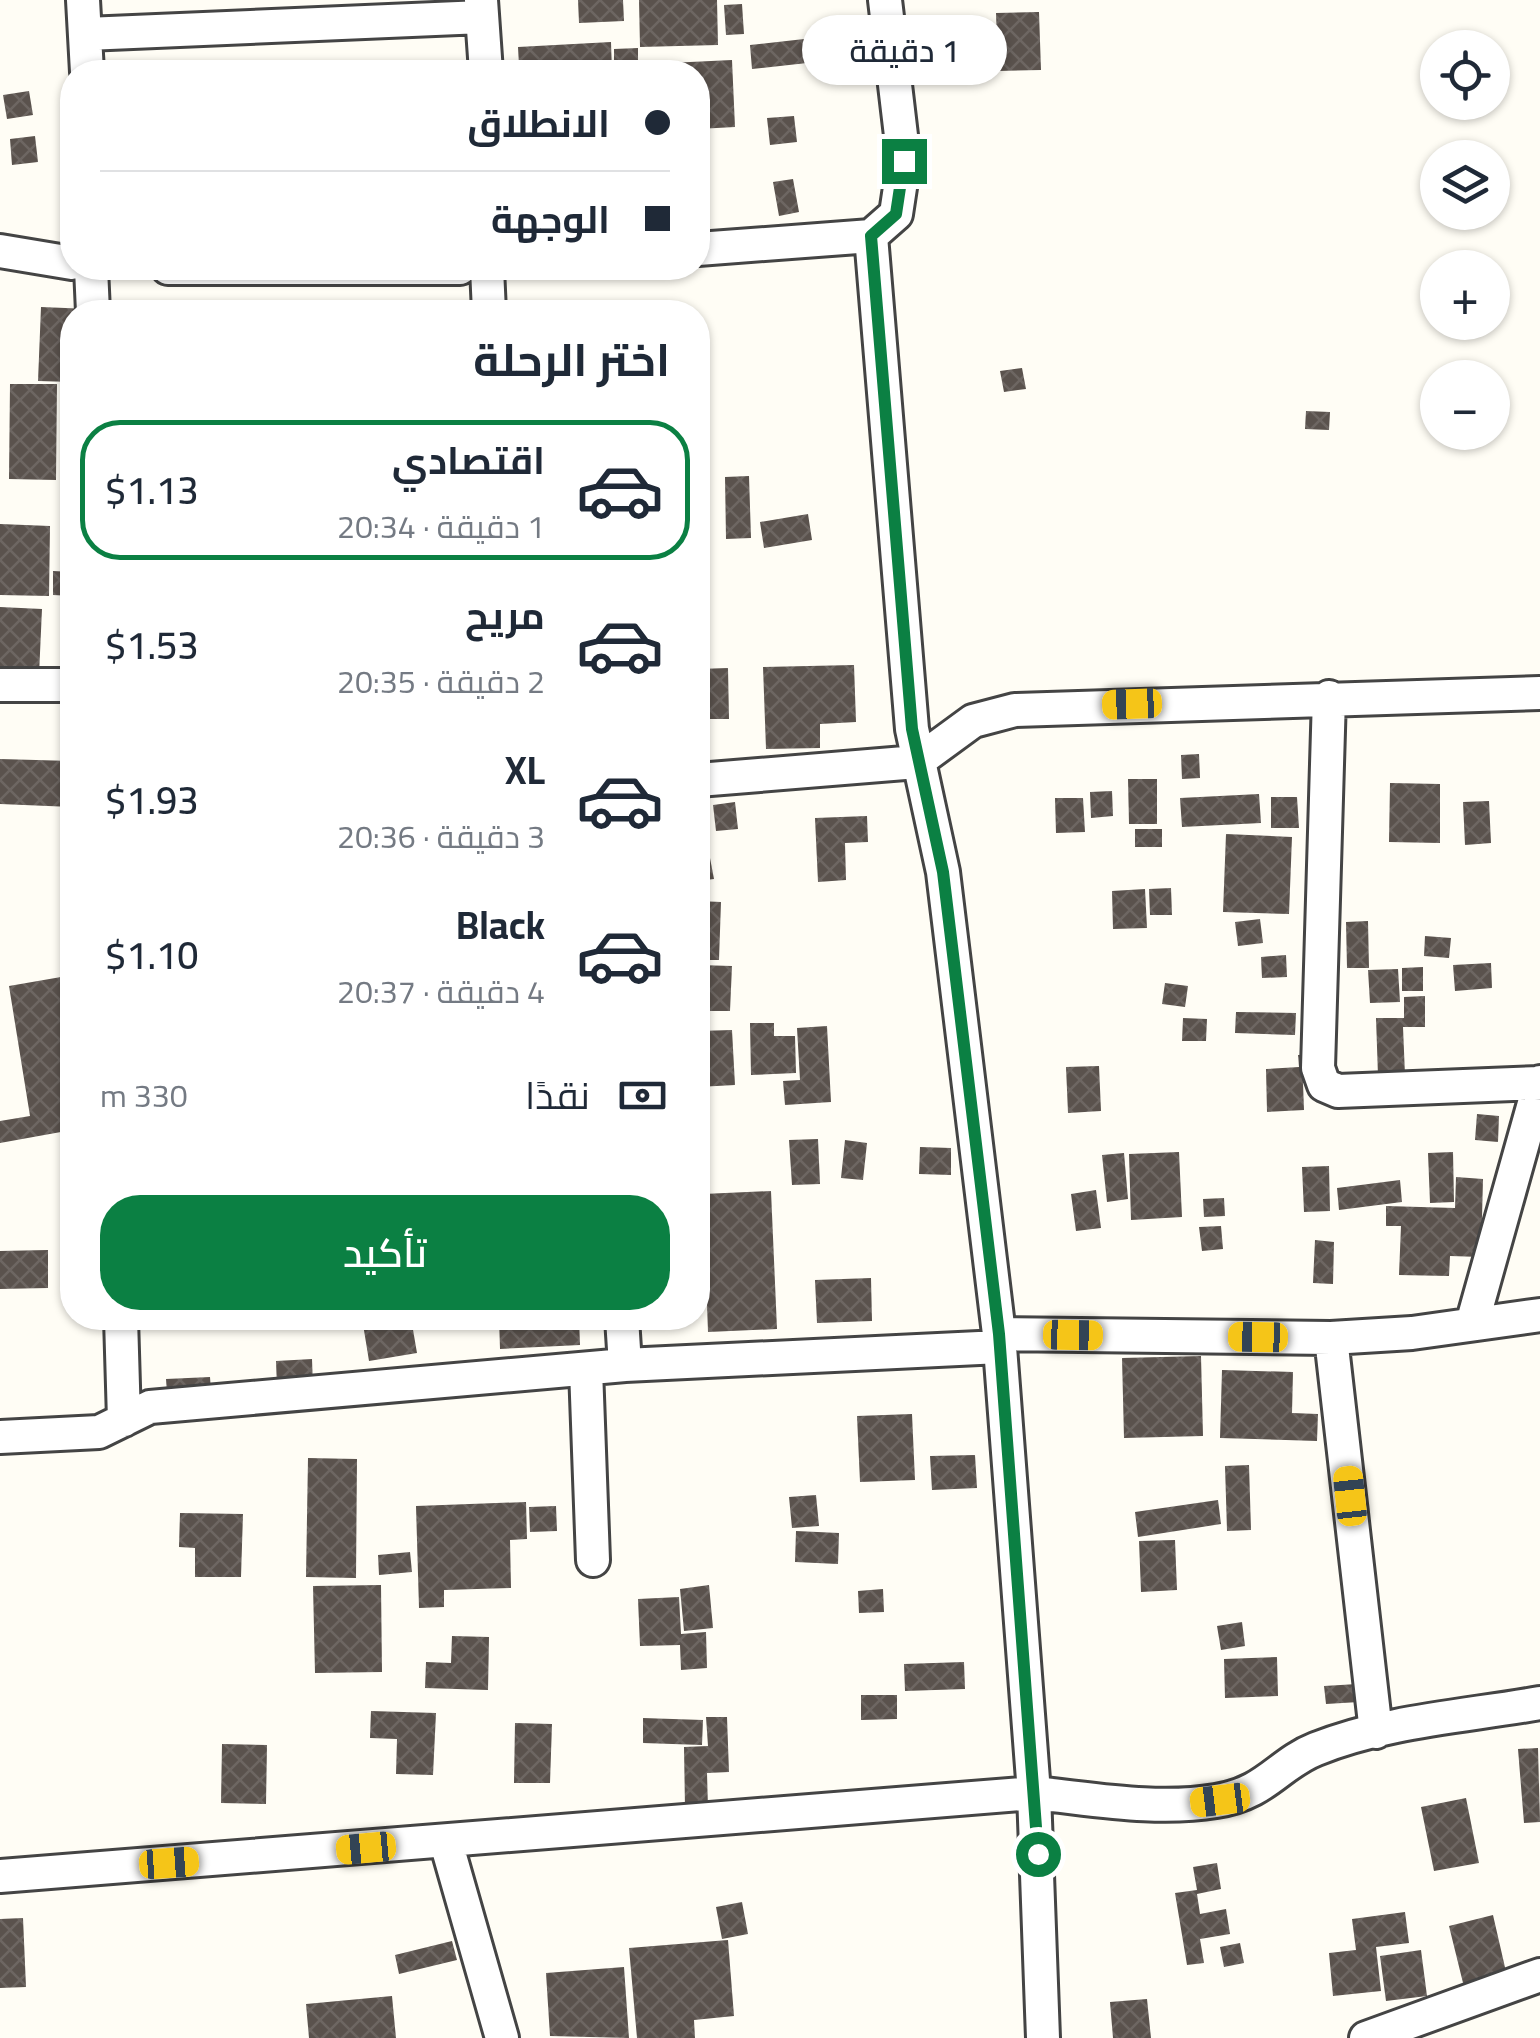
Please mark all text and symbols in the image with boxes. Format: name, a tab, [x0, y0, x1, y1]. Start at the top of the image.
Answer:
callout: 1 دقيقة	[802, 16, 1006, 86]
text: 1 دقيقة	[849, 20, 960, 80]
map controls	[1420, 30, 1510, 450]
button: locate	[1420, 30, 1510, 120]
text: الانطلاق	[467, 87, 610, 159]
route end	[882, 139, 927, 184]
button: layers	[1420, 140, 1510, 230]
text: الوجهة	[491, 183, 610, 255]
button: +	[1420, 250, 1510, 340]
text: اختر الرحلة	[473, 317, 670, 402]
button: −	[1420, 360, 1510, 450]
text: اقتصادي	[392, 424, 545, 496]
icon: car	[575, 445, 665, 535]
text: $1.13	[105, 454, 199, 526]
text: 1 دقيقة · 20:34	[337, 496, 545, 556]
text: مريح	[465, 579, 545, 651]
icon: car	[575, 600, 665, 690]
text: $1.53	[105, 609, 199, 681]
text: 2 دقيقة · 20:35	[337, 651, 545, 711]
car	[1101, 688, 1163, 720]
text: XL	[505, 734, 545, 806]
icon: car	[575, 755, 665, 845]
text: $1.93	[105, 764, 199, 836]
text: 3 دقيقة · 20:36	[337, 806, 545, 866]
text: Black	[456, 889, 545, 961]
icon: car	[575, 910, 665, 1000]
text: $1.10	[105, 919, 199, 991]
text: 4 دقيقة · 20:37	[337, 961, 545, 1021]
text: نقدًا	[525, 1059, 590, 1131]
text: 330 m	[100, 1065, 188, 1125]
icon: cash	[615, 1068, 670, 1123]
button: تأكيد	[100, 1195, 670, 1310]
car	[1043, 1319, 1103, 1351]
car	[1228, 1321, 1288, 1353]
car	[1332, 1465, 1368, 1527]
car	[1188, 1781, 1252, 1819]
car	[335, 1830, 397, 1866]
route start	[1016, 1832, 1061, 1877]
car	[138, 1846, 200, 1880]

